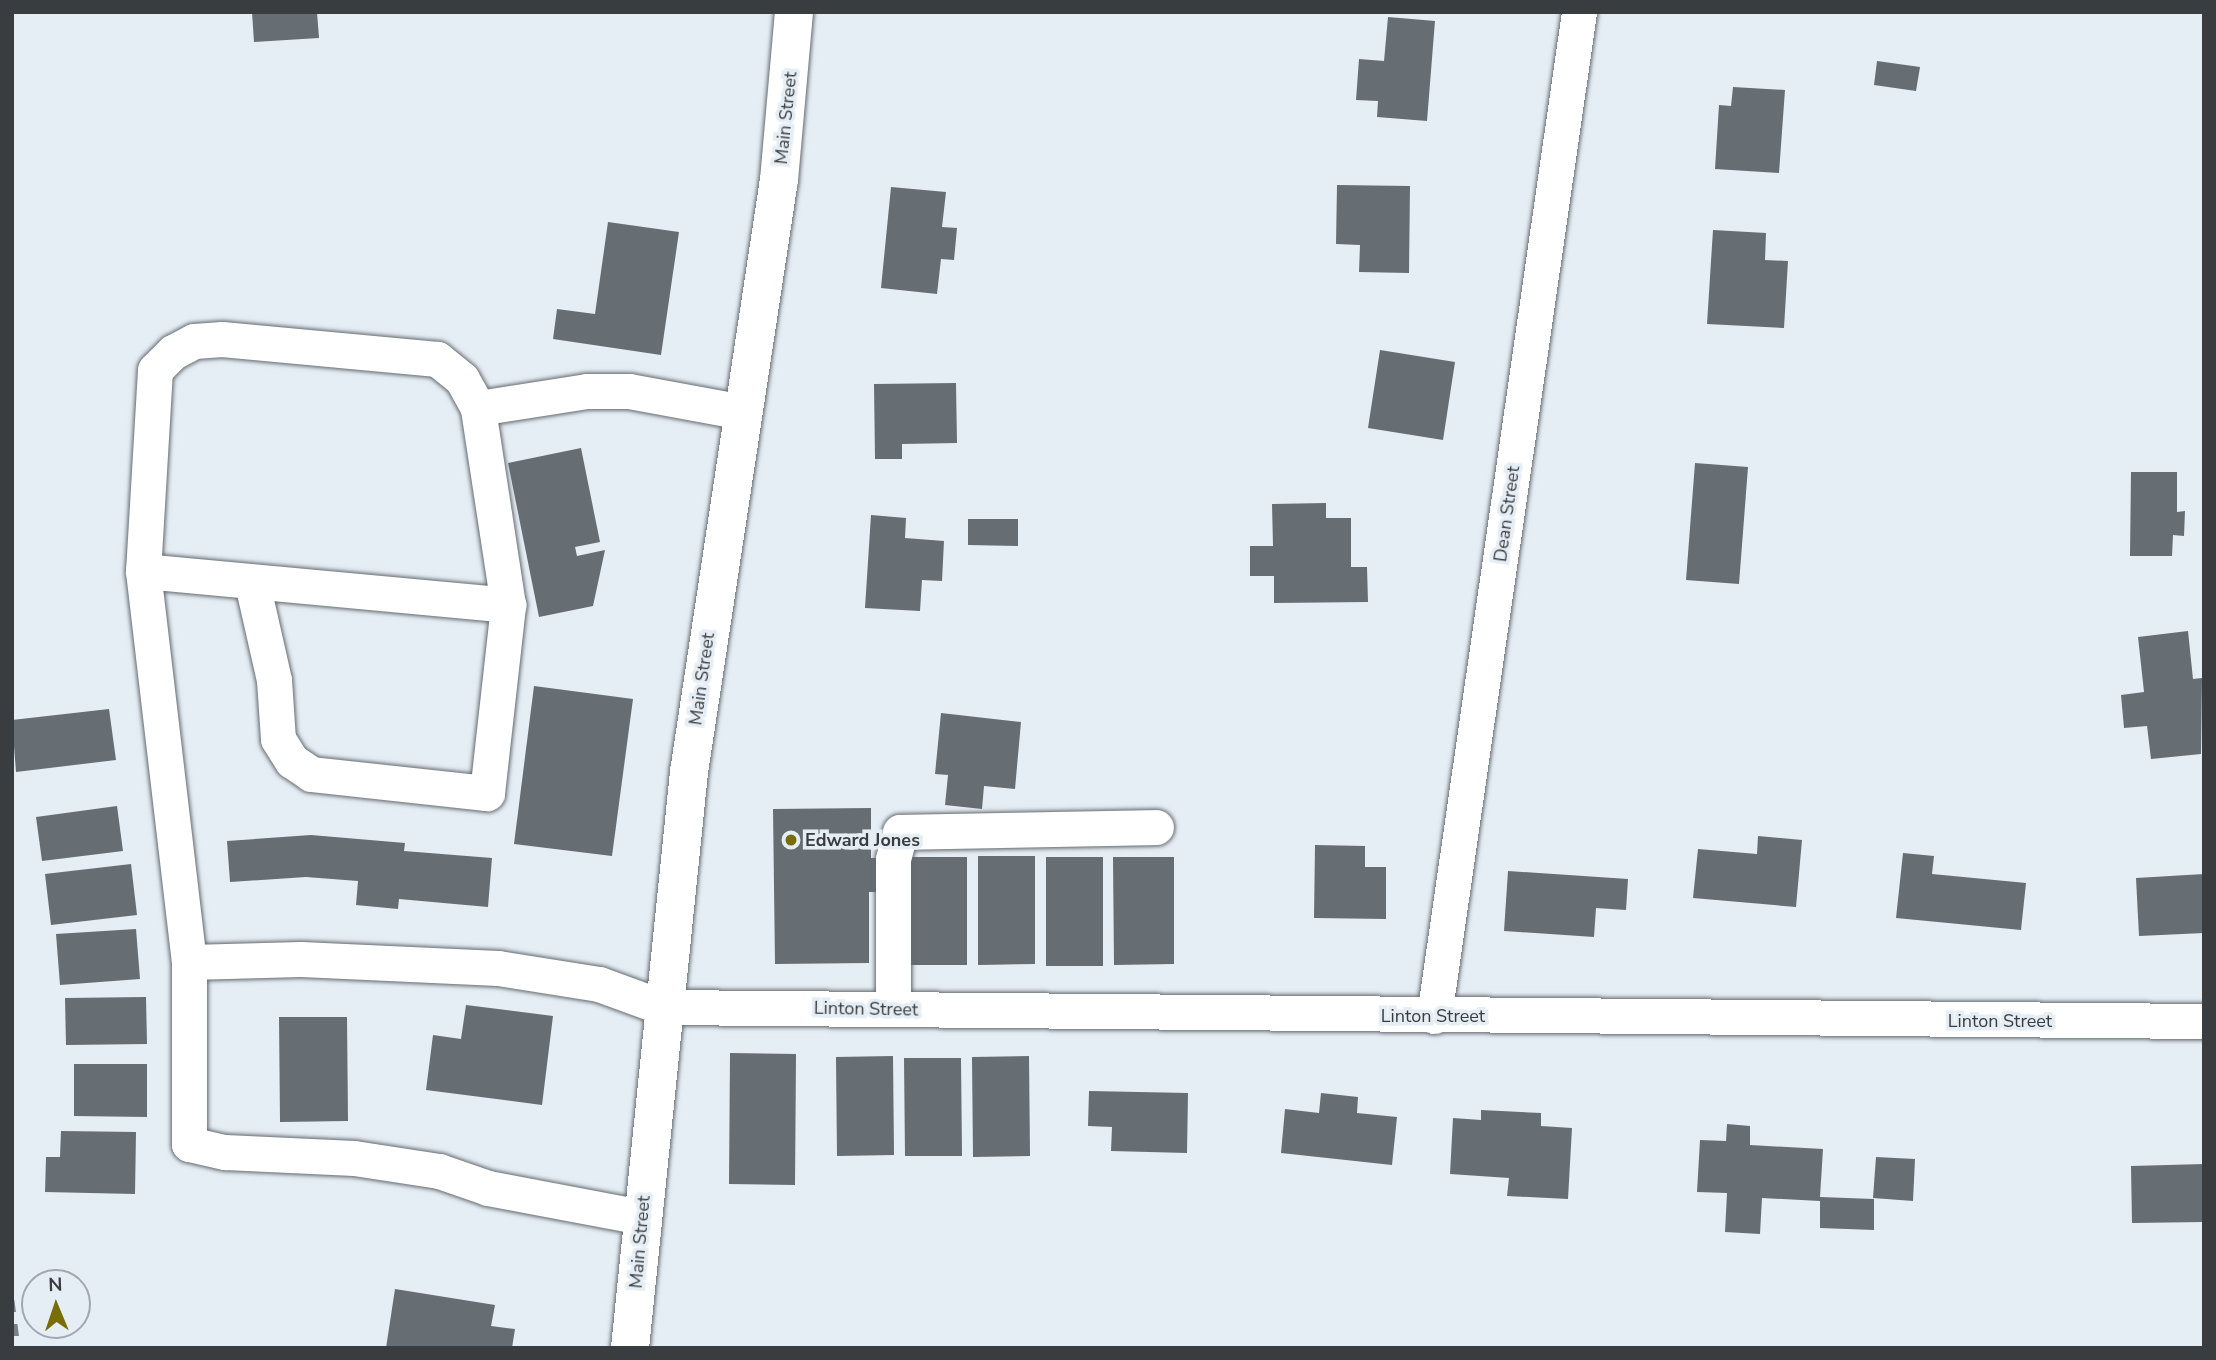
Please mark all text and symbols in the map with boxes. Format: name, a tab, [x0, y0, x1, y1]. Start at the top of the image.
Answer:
street label: Main Street	[770, 71, 802, 165]
street label: Dean Street	[1490, 465, 1524, 563]
street label: Main Street	[685, 631, 719, 727]
place label: Edward Jones	[805, 829, 920, 851]
marker: Edward Jones	[783, 832, 799, 848]
street label: Linton Street	[814, 997, 918, 1021]
street label: Linton Street	[1381, 1005, 1485, 1027]
street label: Linton Street	[1948, 1010, 2052, 1032]
street label: Main Street	[625, 1195, 655, 1289]
north arrow	[21, 1269, 91, 1339]
text: N	[48, 1272, 63, 1298]

